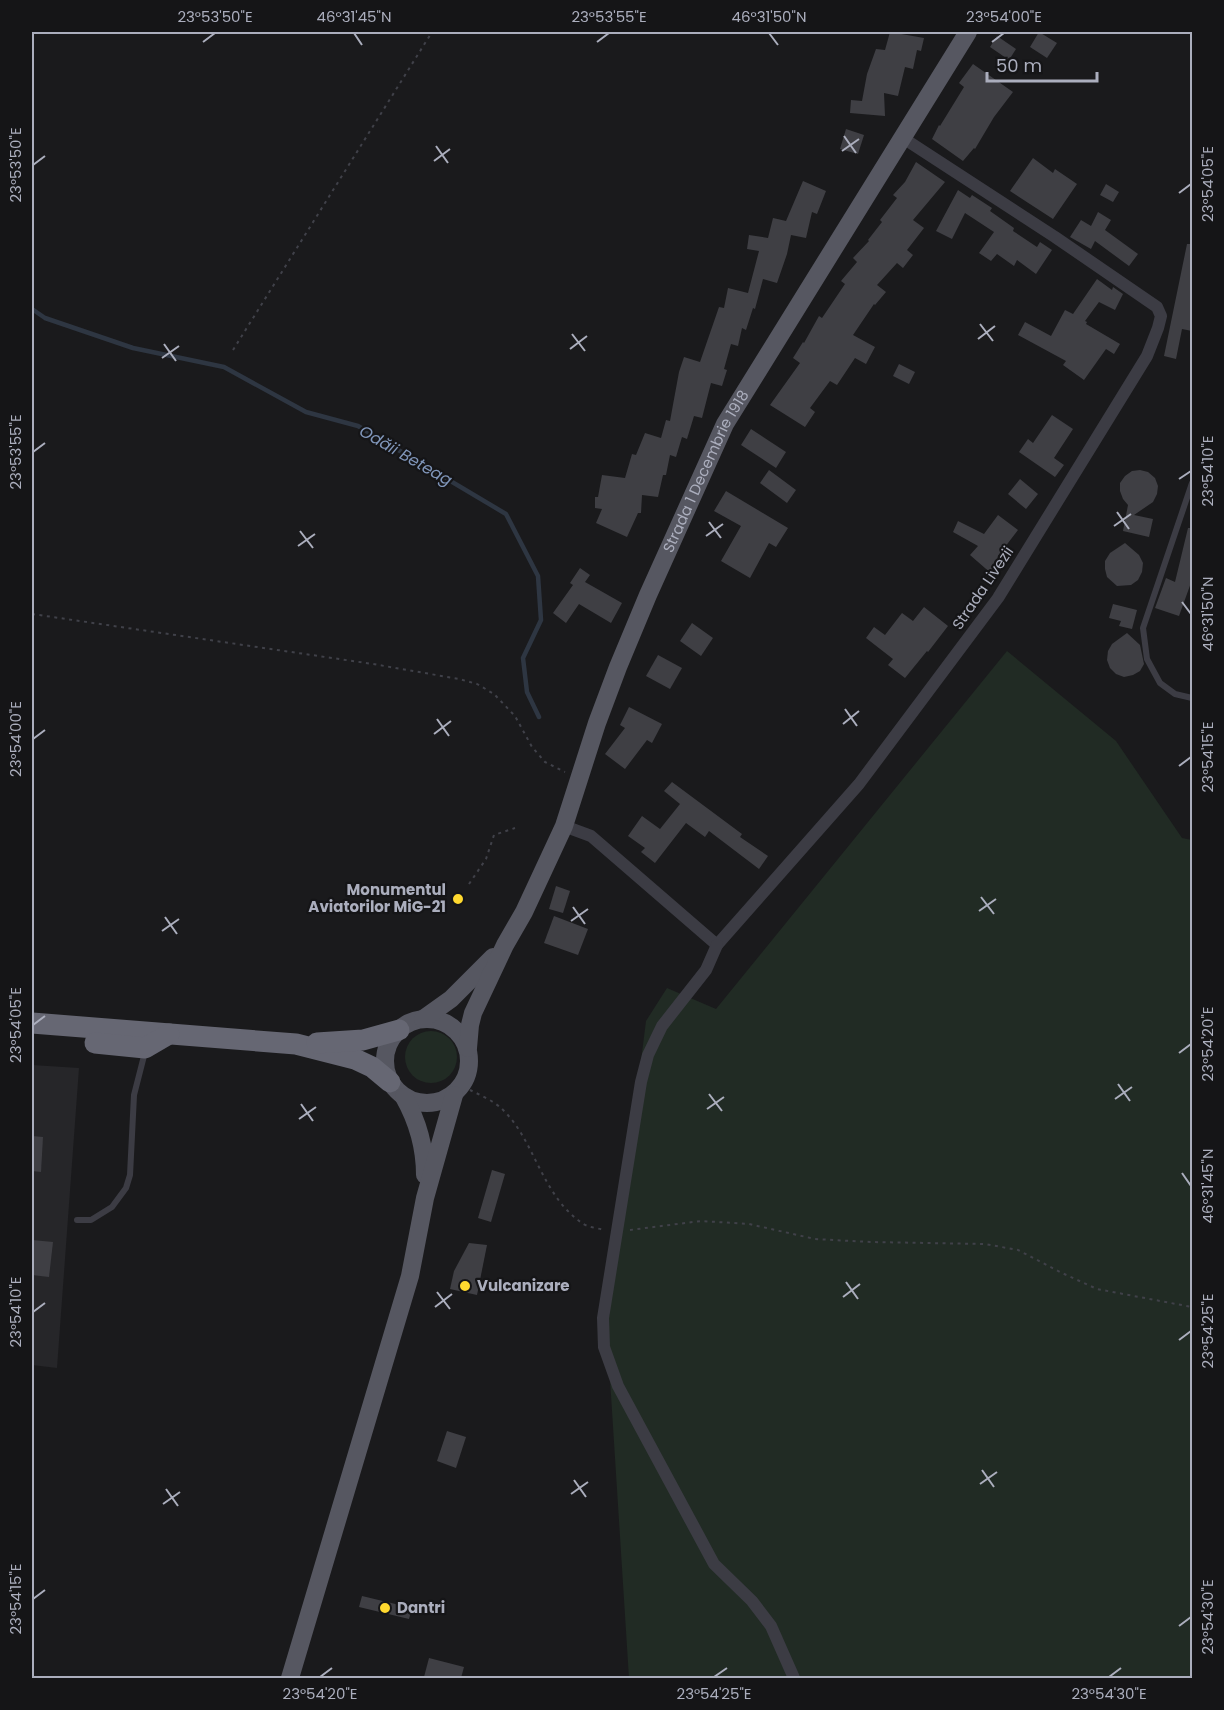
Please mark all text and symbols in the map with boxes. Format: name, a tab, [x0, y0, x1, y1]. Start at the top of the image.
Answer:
text: 23°53'50"E	[177, 6, 253, 27]
text: 46°31'45"N	[317, 6, 391, 27]
text: 23°53'55"E	[571, 6, 647, 27]
text: 46°31'50"N	[732, 6, 806, 27]
text: 23°54'00"E	[966, 6, 1042, 27]
scale bar	[987, 45, 1096, 83]
text: 50 m	[996, 53, 1042, 78]
text: 23°53'50"E	[5, 127, 26, 203]
text: 23°54'05"E	[1197, 146, 1218, 222]
street label: Strada 1 Decembrie 1918	[657, 386, 754, 556]
text: 23°53'55"E	[5, 414, 26, 490]
water label: Odăii Beteag	[355, 419, 457, 491]
text: 23°54'10"E	[1197, 435, 1218, 507]
street label: Strada Livezii	[947, 542, 1018, 634]
text: 46°31'50"N	[1197, 577, 1218, 651]
text: 23°54'00"E	[5, 701, 26, 777]
text: 23°54'15"E	[1197, 721, 1218, 793]
place label: Monumentul Aviatorilor MiG-21	[308, 879, 446, 917]
marker: Monumentul Aviatorilor MiG-21	[451, 892, 465, 906]
text: 23°54'05"E	[5, 987, 26, 1063]
text: 23°54'20"E	[1197, 1007, 1218, 1081]
text: 46°31'45"N	[1197, 1149, 1218, 1223]
place label: Vulcanizare	[477, 1275, 570, 1296]
text: 23°54'10"E	[5, 1276, 26, 1348]
marker: Vulcanizare	[458, 1279, 472, 1293]
text: 23°54'25"E	[1197, 1294, 1218, 1368]
text: 23°54'15"E	[5, 1563, 26, 1635]
text: 23°54'30"E	[1197, 1579, 1218, 1655]
place label: Dantri	[397, 1597, 445, 1618]
marker: Dantri	[378, 1601, 392, 1615]
text: 23°54'20"E	[283, 1683, 357, 1704]
text: 23°54'25"E	[677, 1683, 751, 1704]
text: 23°54'30"E	[1071, 1683, 1147, 1704]

